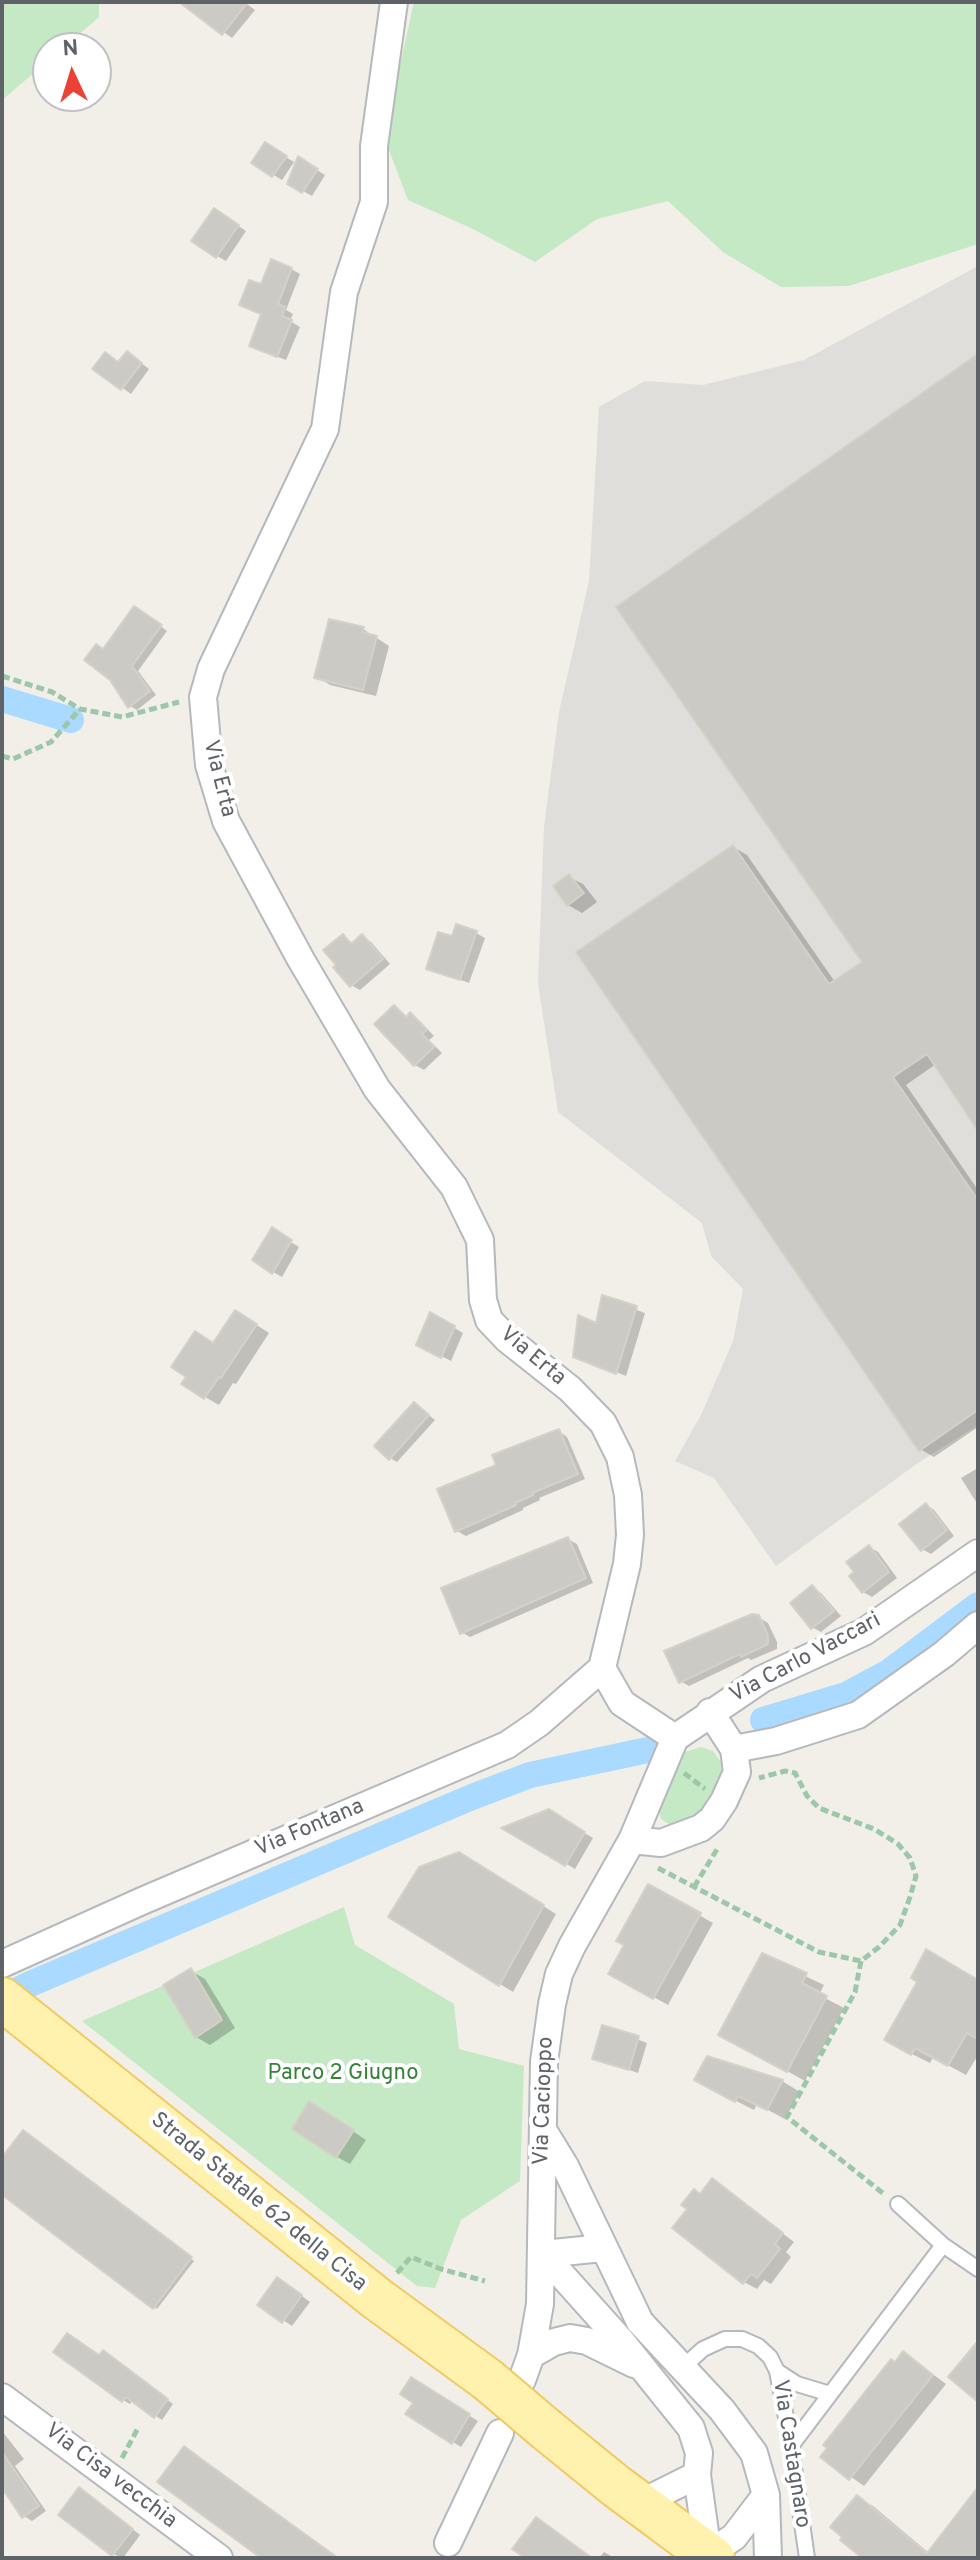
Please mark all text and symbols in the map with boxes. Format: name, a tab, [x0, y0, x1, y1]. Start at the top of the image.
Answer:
north arrow	[32, 32, 112, 112]
text: N	[62, 36, 79, 64]
street label: Via Erta	[196, 738, 240, 820]
street label: Via Erta	[494, 1322, 570, 1392]
street label: Via Carlo Vaccari	[726, 1608, 886, 1710]
street label: Via Fontana	[252, 1794, 368, 1864]
street label: Via Cacioppo	[530, 2036, 560, 2166]
park label: Parco 2 Giugno	[267, 2062, 419, 2088]
street label: Strada Statale 62 della Cisa	[145, 2108, 371, 2298]
street label: Via Castagnaro	[765, 2378, 815, 2530]
street label: Via Cisa vecchia	[39, 2419, 181, 2535]

